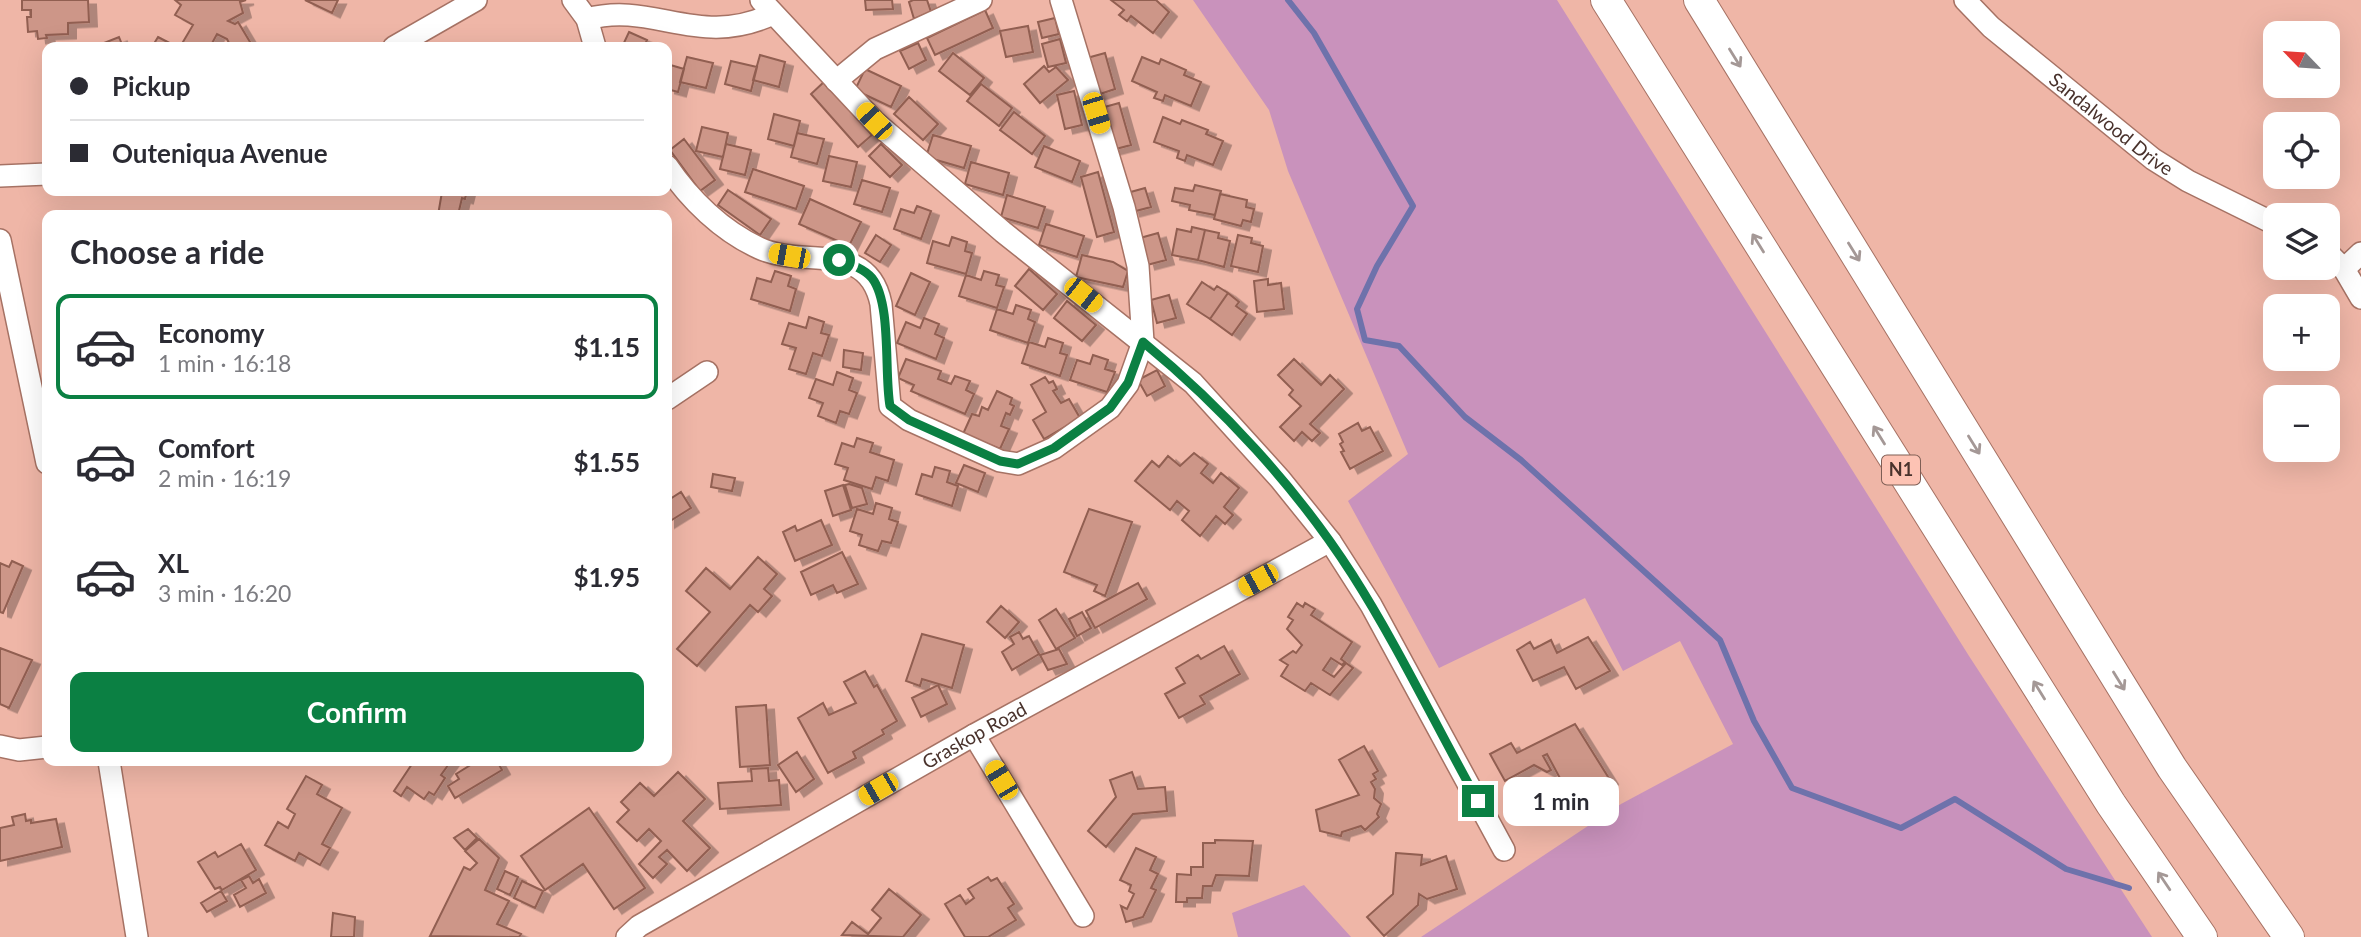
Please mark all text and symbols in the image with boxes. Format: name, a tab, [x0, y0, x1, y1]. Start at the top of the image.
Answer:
north arrow	[2263, 21, 2340, 98]
map controls	[2263, 21, 2340, 462]
one-way arrow	[1728, 48, 1742, 68]
street label: Sandalwood Drive	[2045, 67, 2178, 180]
text: Pickup	[112, 70, 191, 102]
car	[1080, 90, 1113, 136]
car	[852, 98, 897, 144]
button: locate	[2263, 112, 2340, 189]
text: Outeniqua Avenue	[112, 137, 328, 169]
button: layers	[2263, 203, 2340, 280]
text: Choose a ride	[70, 232, 264, 271]
one-way arrow	[1751, 233, 1765, 253]
one-way arrow	[1848, 241, 1862, 261]
car	[767, 242, 812, 270]
route start	[823, 244, 855, 276]
car	[1060, 274, 1107, 316]
button: +	[2263, 294, 2340, 371]
icon: car	[74, 315, 137, 378]
text: Economy	[158, 317, 264, 349]
text: $1.15	[574, 331, 640, 363]
text: 1 min · 16:18	[158, 349, 291, 377]
button: −	[2263, 385, 2340, 462]
one-way arrow	[1872, 426, 1886, 446]
icon: car	[74, 430, 137, 493]
text: Comfort	[158, 432, 255, 464]
one-way arrow	[1967, 435, 1981, 455]
text: $1.55	[574, 446, 640, 478]
road number: N1	[1882, 456, 1920, 484]
text: 2 min · 16:19	[158, 464, 291, 492]
icon: car	[74, 545, 137, 608]
text: XL	[158, 547, 189, 579]
text: $1.95	[574, 561, 640, 593]
car	[1235, 561, 1282, 599]
text: 3 min · 16:20	[158, 579, 291, 607]
one-way arrow	[2112, 670, 2126, 690]
button: Confirm	[70, 672, 644, 752]
one-way arrow	[2032, 681, 2047, 700]
street label: Graskop Road	[918, 697, 1030, 773]
car	[982, 757, 1021, 803]
car	[855, 769, 902, 809]
callout: 1 min	[1502, 776, 1618, 826]
route end	[1462, 785, 1494, 817]
text: 1 min	[1532, 787, 1590, 815]
one-way arrow	[2156, 872, 2171, 891]

